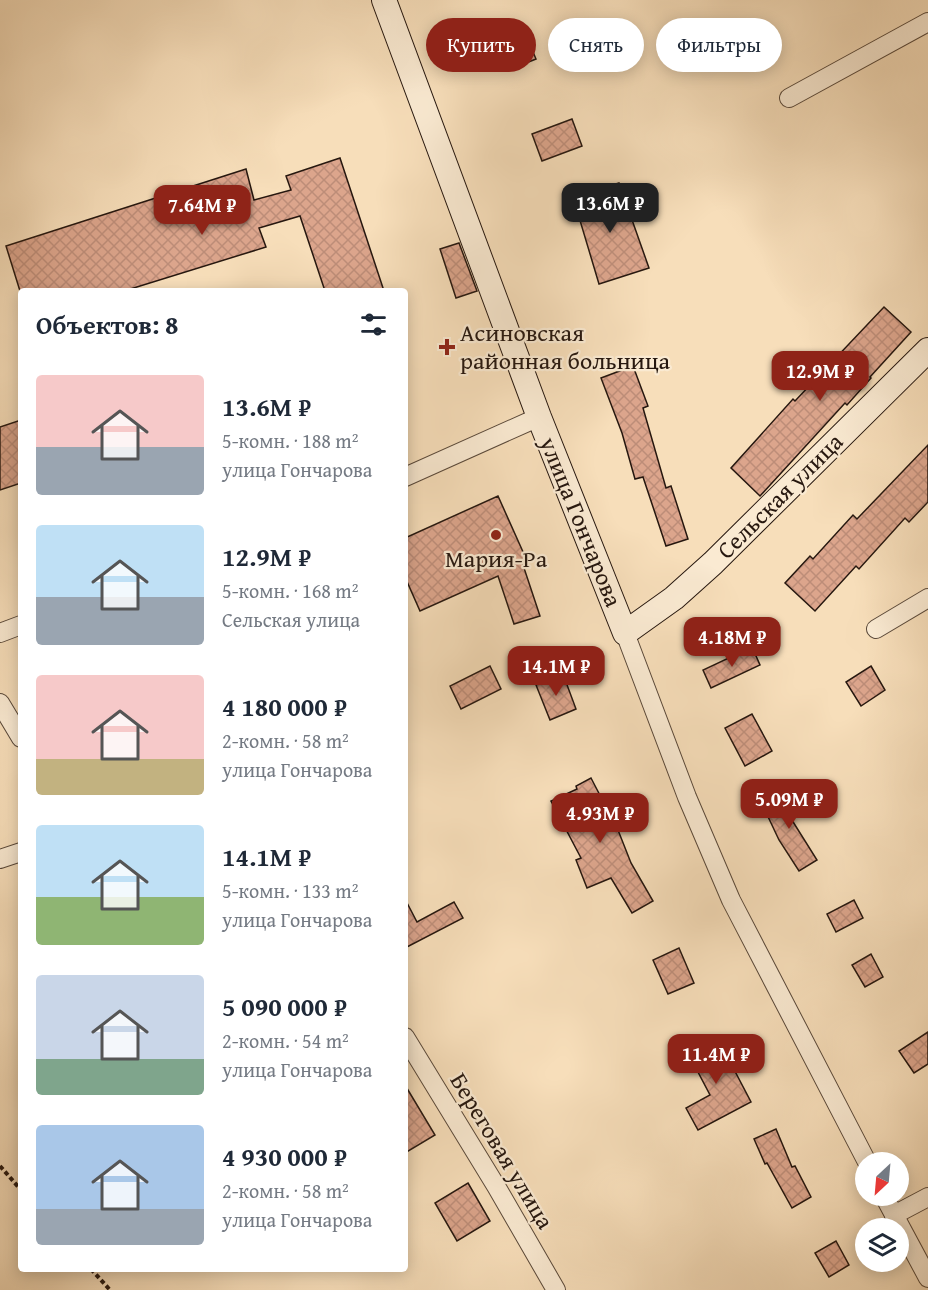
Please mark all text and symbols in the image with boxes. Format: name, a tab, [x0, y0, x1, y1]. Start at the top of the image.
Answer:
chip: Купить	[426, 18, 536, 72]
chip: Снять	[548, 18, 644, 72]
chip: Фильтры	[656, 18, 782, 72]
pin: 13.6M ₽	[555, 183, 665, 234]
pin: 7.64M ₽	[147, 185, 257, 236]
text: 13.6M ₽	[576, 188, 644, 217]
text: 7.64M ₽	[168, 190, 236, 219]
text: Объектов: 8	[36, 305, 179, 344]
icon: filters	[357, 308, 390, 341]
place label: Асиновская районная больница	[460, 315, 671, 378]
marker: Асиновская районная больница	[438, 338, 456, 356]
pin: 12.9M ₽	[765, 351, 875, 402]
text: 12.9M ₽	[786, 356, 854, 385]
text: 13.6M ₽	[222, 387, 311, 426]
icon: home	[84, 399, 156, 471]
street label: Сельская улица	[709, 424, 851, 567]
text: 5-комн. · 188 m²	[222, 426, 358, 455]
street label: улица Гончарова	[531, 431, 632, 613]
text: улица Гончарова	[222, 455, 372, 484]
marker: Мария-Ра	[489, 528, 503, 542]
text: 12.9M ₽	[222, 537, 311, 576]
place label: Мария-Ра	[445, 541, 548, 576]
icon: home	[84, 549, 156, 621]
text: 5-комн. · 168 m²	[222, 576, 358, 605]
text: Сельская улица	[222, 605, 360, 634]
pin: 4.18M ₽	[677, 617, 787, 668]
text: 4.18M ₽	[698, 622, 766, 651]
pin: 14.1M ₽	[501, 646, 611, 697]
text: 14.1M ₽	[522, 651, 590, 680]
text: 4 180 000 ₽	[222, 687, 347, 726]
icon: home	[84, 699, 156, 771]
text: 2-комн. · 58 m²	[222, 726, 349, 755]
text: улица Гончарова	[222, 755, 372, 784]
pin: 5.09M ₽	[734, 779, 844, 830]
text: 5.09M ₽	[755, 784, 823, 813]
pin: 4.93M ₽	[545, 793, 655, 844]
text: 4.93M ₽	[566, 798, 634, 827]
text: 14.1M ₽	[222, 837, 311, 876]
icon: home	[84, 849, 156, 921]
text: 5-комн. · 133 m²	[222, 876, 358, 905]
text: улица Гончарова	[222, 905, 372, 934]
text: 5 090 000 ₽	[222, 987, 347, 1026]
icon: home	[84, 999, 156, 1071]
text: 2-комн. · 54 m²	[222, 1026, 349, 1055]
pin: 11.4M ₽	[661, 1034, 771, 1085]
text: 11.4M ₽	[682, 1039, 750, 1068]
text: улица Гончарова	[222, 1055, 372, 1084]
street label: Береговая улица	[442, 1066, 563, 1236]
text: 4 930 000 ₽	[222, 1137, 347, 1176]
icon: home	[84, 1149, 156, 1221]
north arrow	[855, 1152, 909, 1206]
map controls	[855, 1152, 909, 1272]
text: 2-комн. · 58 m²	[222, 1176, 349, 1205]
text: улица Гончарова	[222, 1205, 372, 1234]
button: layers	[855, 1218, 909, 1272]

